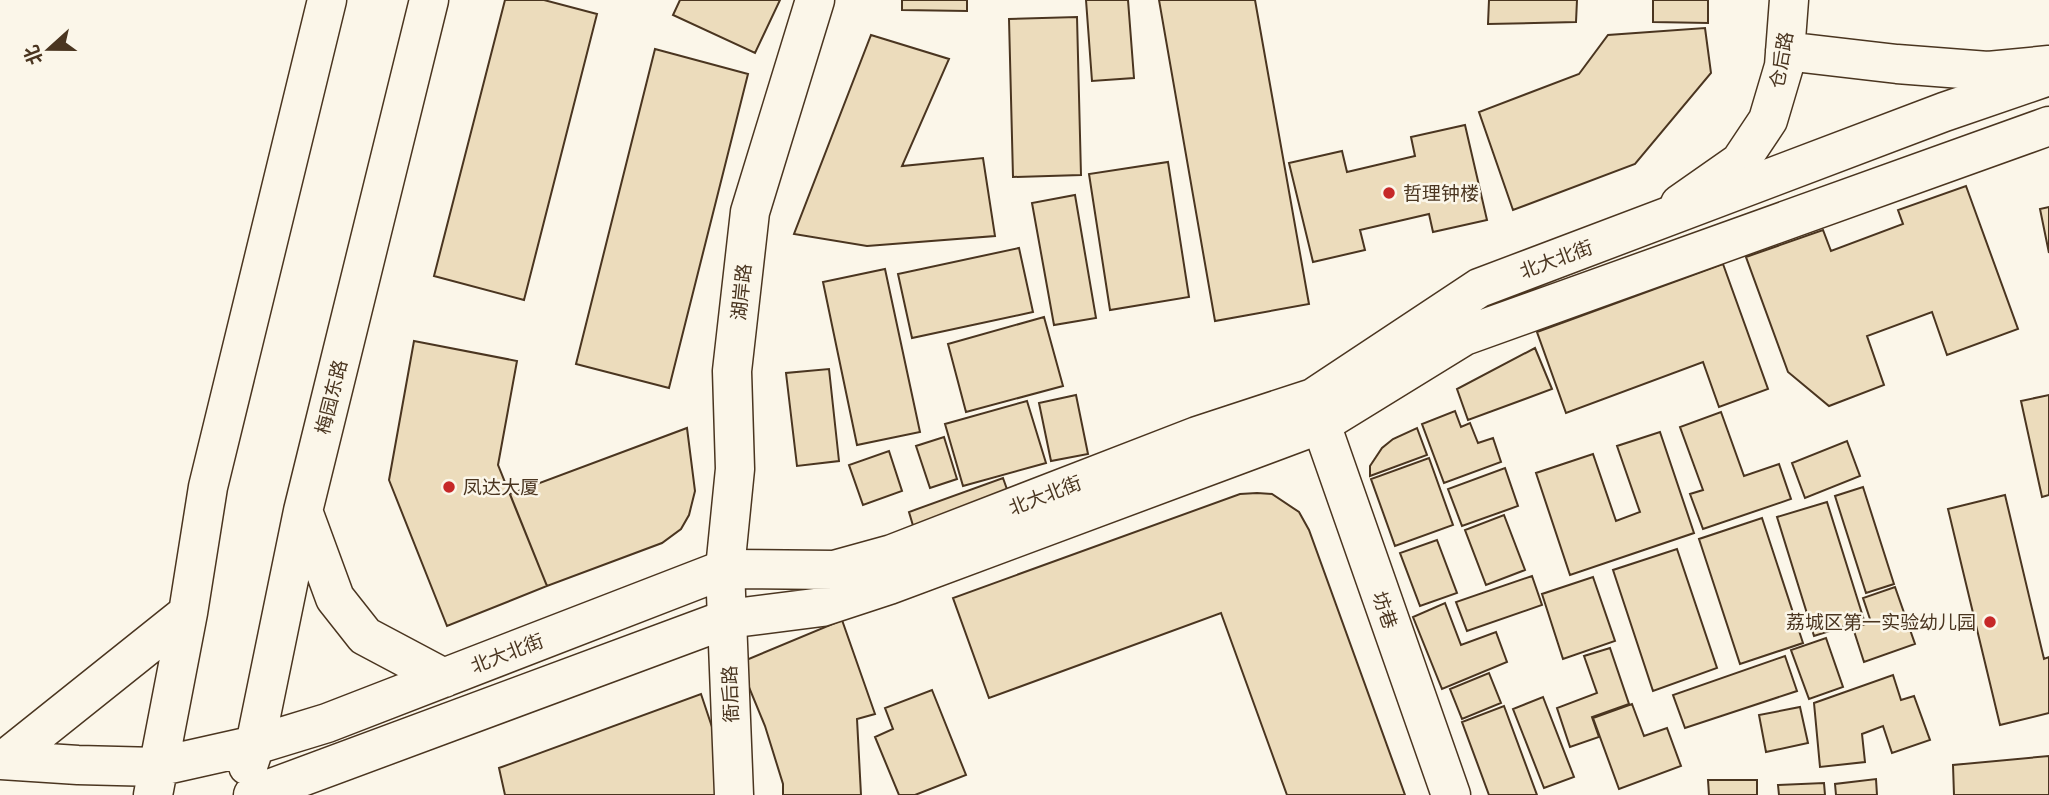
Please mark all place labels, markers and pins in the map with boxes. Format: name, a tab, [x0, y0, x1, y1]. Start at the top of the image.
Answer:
place label: 哲理钟楼	[1403, 182, 1479, 205]
marker: 哲理钟楼	[1381, 185, 1397, 201]
place label: 凤达大厦	[463, 476, 539, 499]
marker: 凤达大厦	[441, 479, 457, 495]
place label: 荔城区第一实验幼儿园	[1786, 611, 1976, 634]
marker: 荔城区第一实验幼儿园	[1982, 614, 1998, 630]

